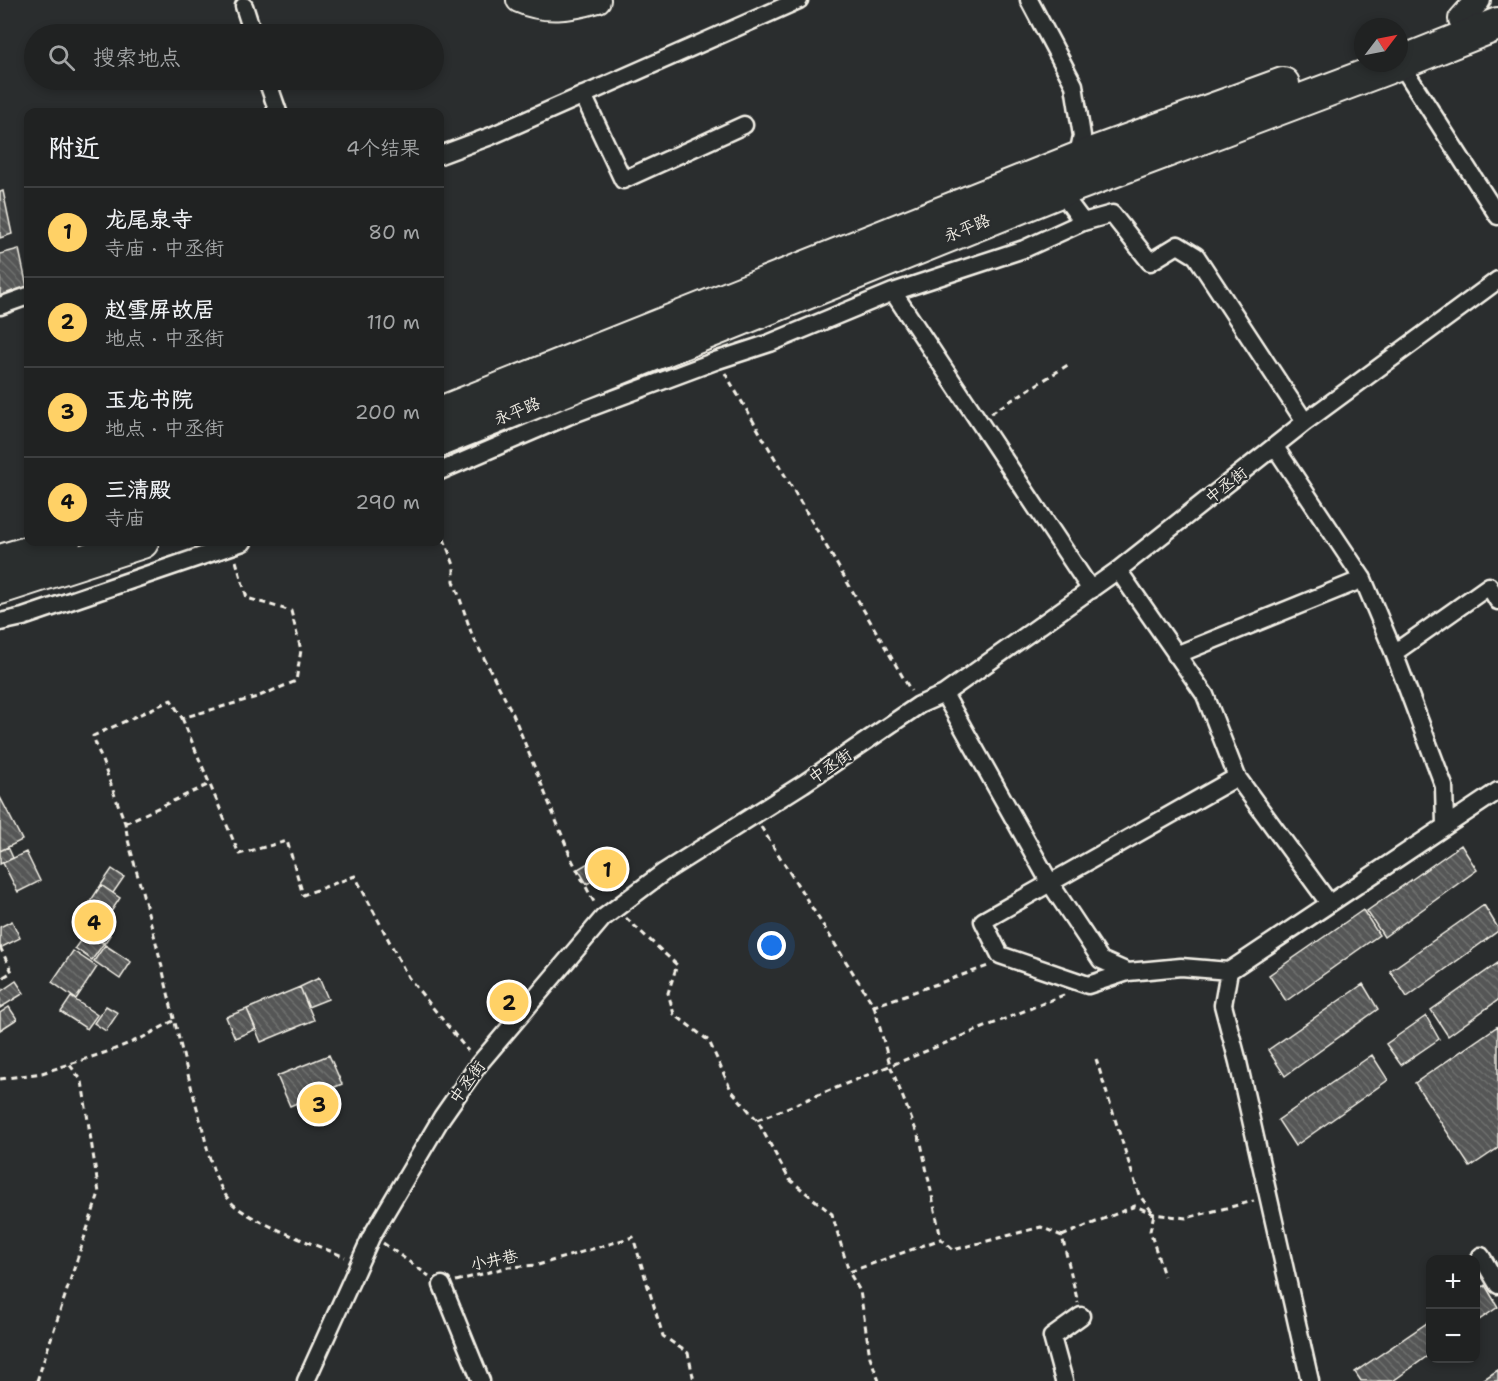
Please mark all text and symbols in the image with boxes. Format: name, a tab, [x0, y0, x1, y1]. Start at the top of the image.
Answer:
north arrow	[1354, 18, 1408, 72]
search box	[24, 24, 444, 90]
icon: search	[45, 41, 78, 74]
text: 搜索地点	[93, 43, 181, 72]
text: 附近	[48, 130, 100, 165]
text: 4个结果	[346, 135, 420, 161]
text: 龙尾泉寺	[105, 205, 193, 234]
street label: 永平路	[941, 209, 993, 247]
text: 1	[63, 219, 72, 245]
text: 80 m	[368, 219, 420, 245]
text: 寺庙 · 中丞街	[105, 235, 224, 261]
text: 赵雪屏故居	[105, 295, 215, 324]
text: 2	[61, 309, 75, 335]
text: 110 m	[366, 309, 420, 335]
text: 地点 · 中丞街	[105, 325, 224, 351]
text: 玉龙书院	[105, 385, 193, 414]
street label: 永平路	[491, 392, 543, 430]
text: 3	[61, 399, 75, 425]
text: 200 m	[355, 399, 420, 425]
text: 地点 · 中丞街	[105, 415, 224, 441]
street label: 中丞街	[1201, 462, 1251, 508]
text: 三清殿	[105, 475, 171, 504]
text: 4	[61, 489, 75, 515]
text: 290 m	[355, 489, 420, 515]
text: 寺庙	[105, 505, 145, 531]
street label: 中丞街	[804, 744, 856, 788]
pin: 1	[588, 846, 626, 892]
pin: 4	[74, 900, 113, 944]
your location	[757, 931, 786, 960]
pin: 2	[490, 980, 528, 1024]
street label: 中丞街	[444, 1056, 490, 1108]
pin: 3	[300, 1082, 338, 1126]
street label: 小井巷	[468, 1245, 520, 1275]
map controls	[1426, 1255, 1480, 1363]
button: +	[1426, 1255, 1480, 1309]
button: −	[1426, 1309, 1480, 1363]

